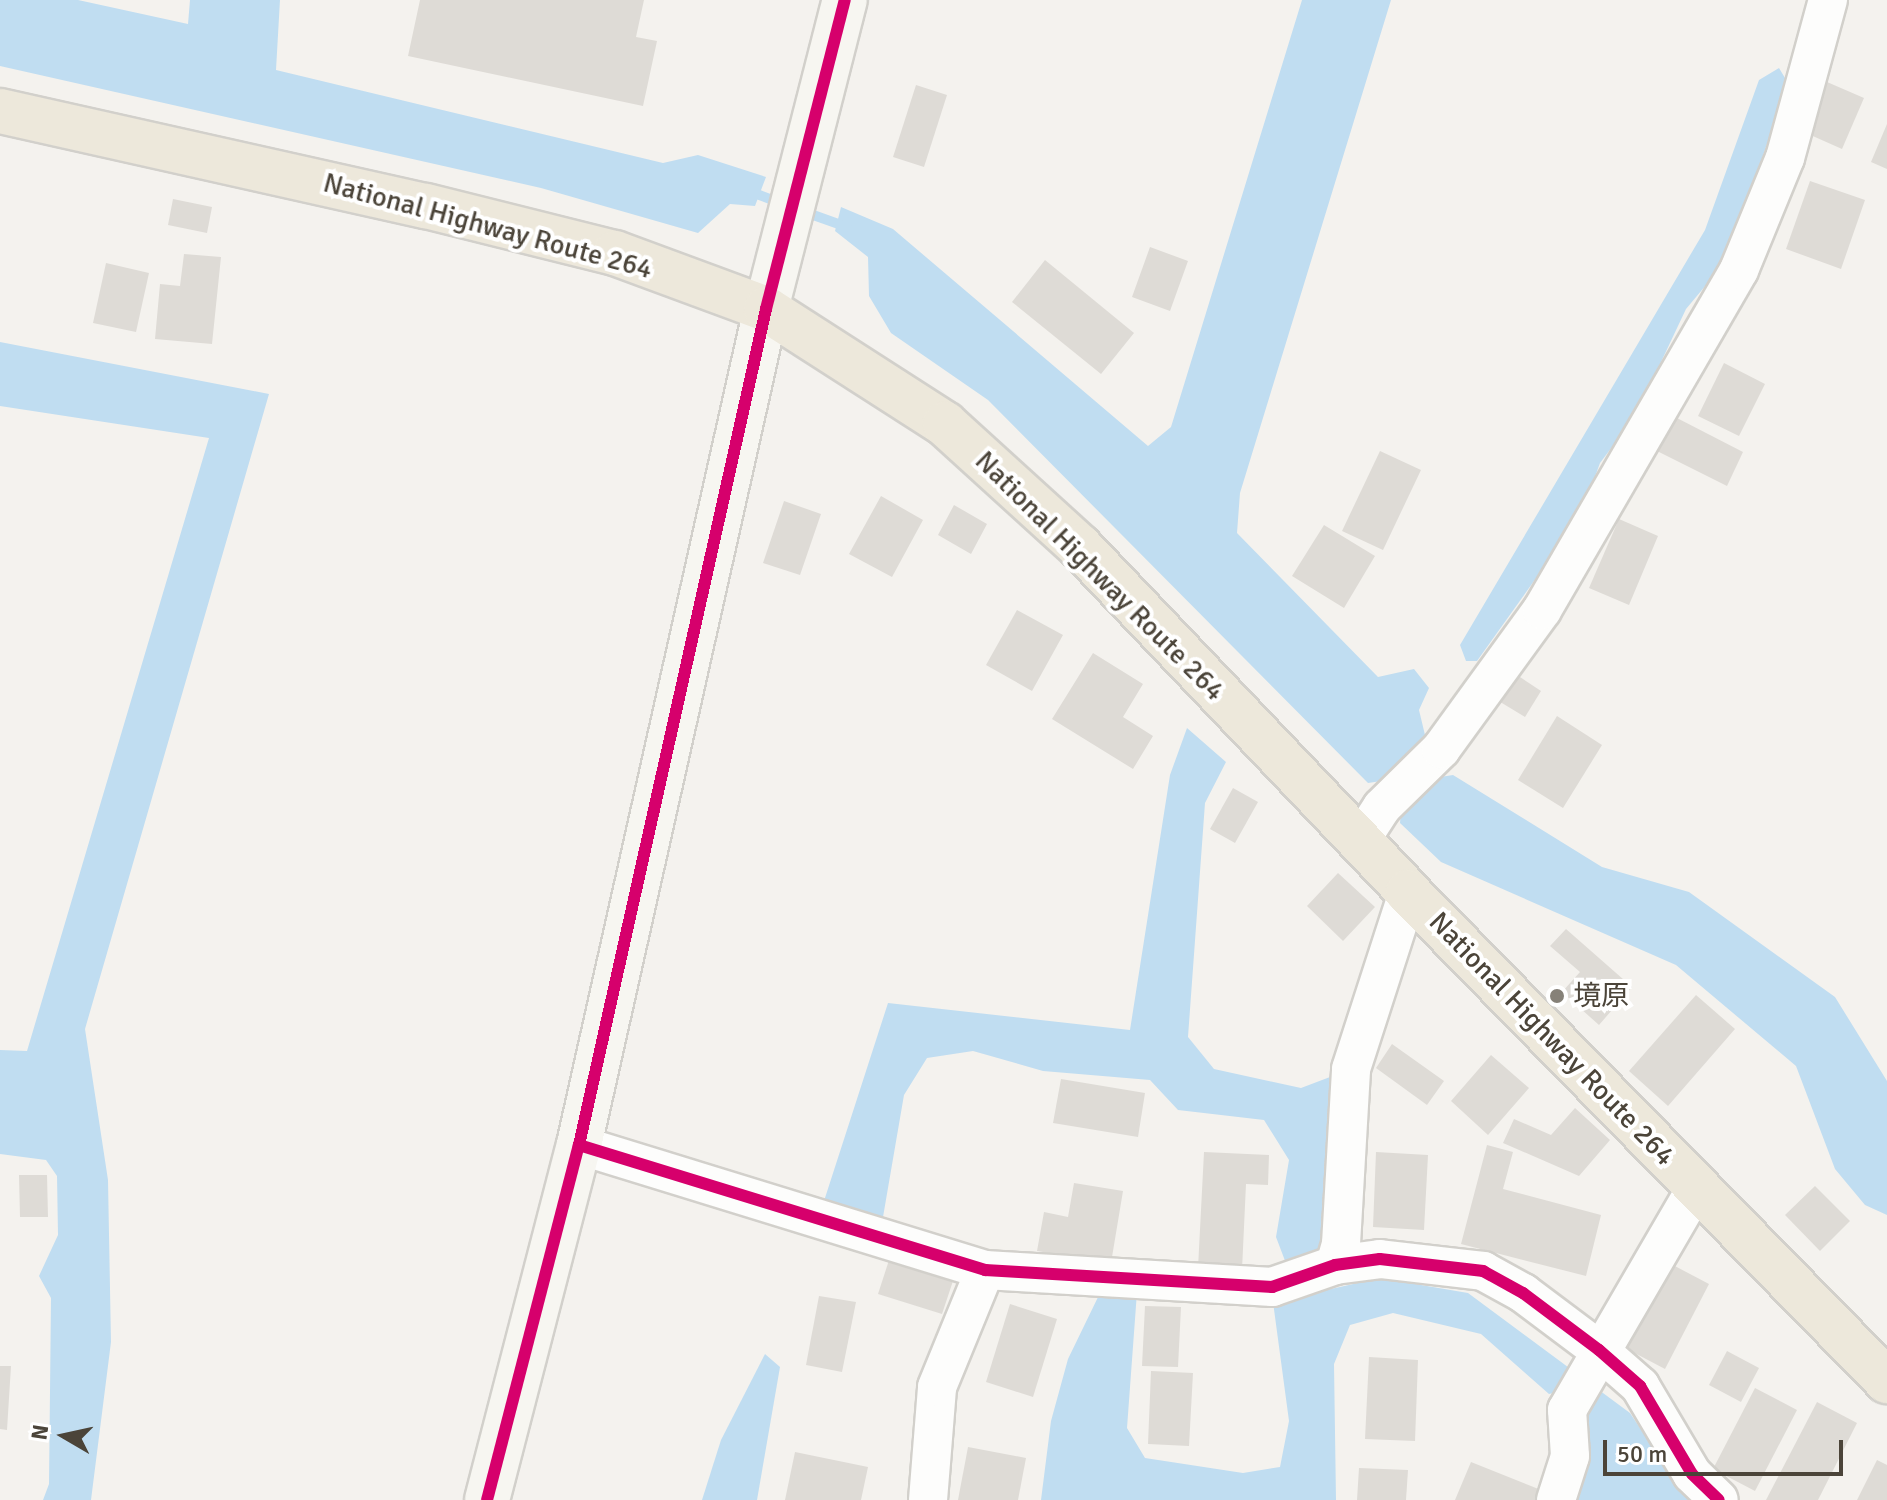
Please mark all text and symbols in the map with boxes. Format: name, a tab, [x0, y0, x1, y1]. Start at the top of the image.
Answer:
street label: National Highway Route 264	[320, 166, 656, 286]
street label: National Highway Route 264	[968, 444, 1232, 708]
street label: National Highway Route 264	[1422, 905, 1682, 1173]
place label: 境原	[1573, 979, 1629, 1013]
marker: 境原	[1548, 987, 1566, 1005]
north arrow	[24, 1396, 104, 1476]
text: N	[25, 1422, 54, 1442]
scale bar	[1607, 1424, 1847, 1474]
text: 50 m	[1617, 1439, 1667, 1469]

